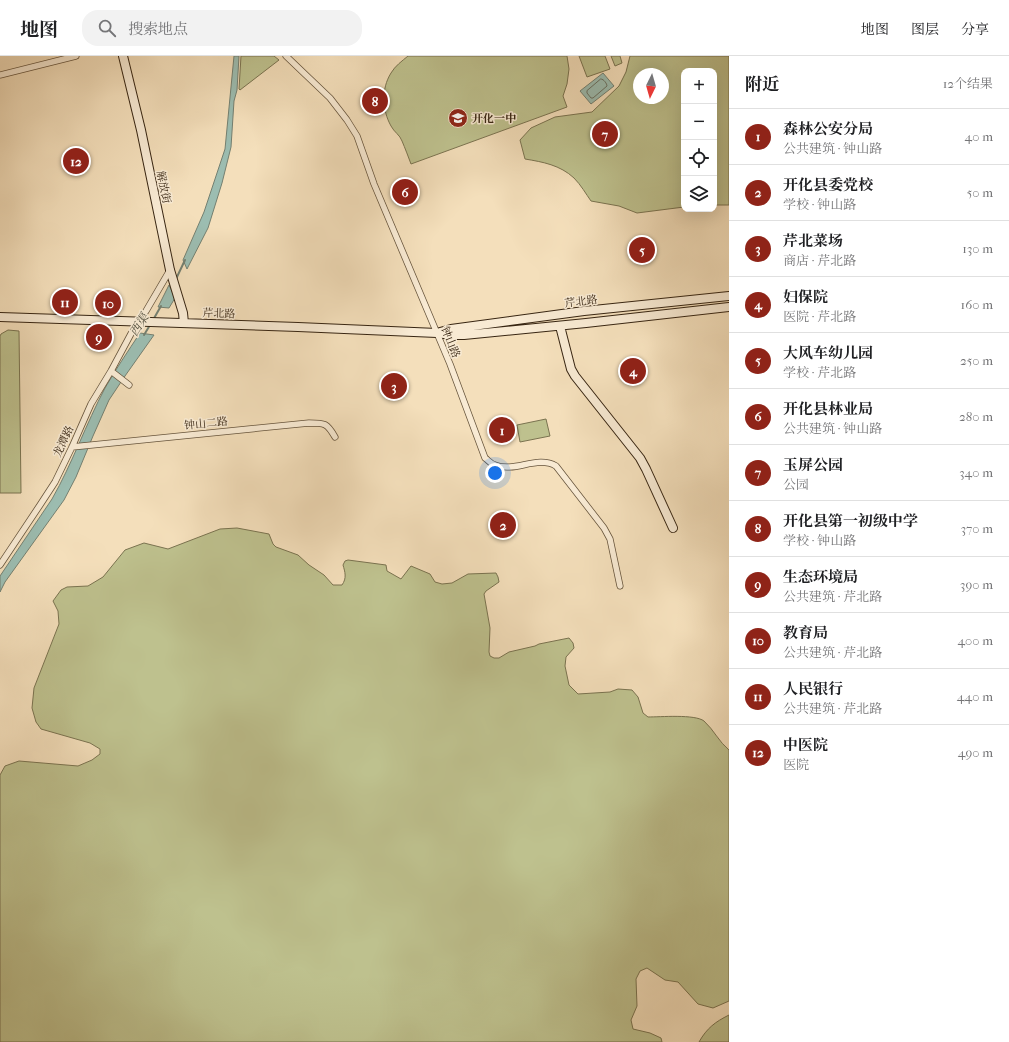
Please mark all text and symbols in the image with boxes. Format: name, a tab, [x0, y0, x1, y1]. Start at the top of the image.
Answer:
search box	[82, 10, 362, 46]
icon: search	[96, 17, 118, 39]
text: 地图	[20, 19, 58, 41]
text: 搜索地点	[128, 20, 188, 38]
text: 地图	[861, 21, 889, 38]
text: 图层	[911, 21, 939, 38]
text: 分享	[961, 21, 989, 38]
north arrow	[633, 68, 669, 104]
map controls	[681, 68, 717, 212]
button: +	[681, 68, 717, 104]
text: 附近	[745, 74, 779, 94]
text: 12个结果	[943, 76, 993, 91]
pin: 8	[362, 86, 388, 116]
button: −	[681, 104, 717, 140]
school or university icon: 开化一中	[447, 107, 469, 129]
place label: 开化一中	[472, 112, 516, 125]
pin: 7	[592, 119, 618, 149]
text: 森林公安分局	[783, 120, 873, 138]
text: 1	[756, 129, 760, 144]
text: 40 m	[965, 129, 993, 144]
button: locate	[681, 140, 717, 176]
text: 公共建筑 · 钟山路	[783, 141, 882, 156]
pin: 12	[63, 146, 89, 176]
street label: 解放街	[154, 170, 173, 205]
button: layers	[681, 176, 717, 212]
text: 开化县委党校	[783, 176, 873, 194]
pin: 6	[392, 177, 418, 207]
text: 2	[755, 185, 761, 200]
text: 50 m	[967, 185, 993, 200]
text: 学校 · 钟山路	[783, 197, 856, 212]
text: 芹北菜场	[783, 232, 843, 250]
pin: 5	[629, 235, 655, 265]
text: 3	[755, 241, 761, 256]
text: 130 m	[962, 241, 993, 256]
text: 商店 · 芹北路	[783, 253, 856, 268]
pin: 11	[52, 287, 78, 317]
pin: 10	[95, 288, 121, 318]
text: 妇保院	[783, 288, 828, 306]
street label: 芹北路	[564, 293, 598, 310]
text: 4	[754, 297, 762, 312]
text: 160 m	[961, 297, 993, 312]
street label: 芹北路	[202, 306, 236, 321]
water label: 西渠	[127, 309, 152, 339]
text: 医院 · 芹北路	[783, 309, 856, 324]
pin: 9	[86, 322, 112, 352]
street label: 钟山路	[438, 324, 463, 360]
text: 大风车幼儿园	[783, 344, 873, 362]
text: 5	[755, 353, 761, 368]
text: 250 m	[960, 353, 993, 368]
pin: 4	[620, 356, 646, 386]
text: 学校 · 芹北路	[783, 365, 856, 380]
pin: 3	[381, 371, 407, 401]
text: 开化县林业局	[783, 400, 873, 418]
text: 6	[754, 409, 762, 424]
text: 280 m	[959, 409, 993, 424]
street label: 钟山二路	[183, 415, 229, 432]
pin: 1	[489, 415, 515, 445]
text: 公共建筑 · 钟山路	[783, 421, 882, 436]
street label: 龙潭路	[51, 424, 76, 459]
text: 玉屏公园	[783, 456, 843, 474]
your location	[485, 463, 505, 483]
text: 7	[755, 465, 761, 480]
text: 340 m	[959, 465, 993, 480]
text: 公园	[783, 477, 809, 492]
pin: 2	[490, 510, 516, 540]
text: 开化县第一初级中学	[783, 512, 918, 530]
text: 8	[755, 521, 761, 536]
text: 370 m	[961, 521, 993, 536]
text: 学校 · 钟山路	[783, 533, 856, 548]
text: 生态环境局	[783, 568, 858, 586]
text: 9	[755, 577, 761, 592]
text: 390 m	[960, 577, 993, 592]
text: 公共建筑 · 芹北路	[783, 589, 882, 604]
text: 教育局	[783, 624, 828, 642]
text: 10	[752, 633, 764, 648]
text: 400 m	[957, 633, 993, 648]
text: 公共建筑 · 芹北路	[783, 645, 882, 660]
text: 人民银行	[783, 680, 843, 698]
text: 11	[753, 689, 763, 704]
text: 440 m	[957, 689, 993, 704]
text: 公共建筑 · 芹北路	[783, 701, 882, 716]
text: 中医院	[783, 736, 828, 754]
text: 12	[752, 745, 764, 760]
text: 490 m	[958, 745, 993, 760]
text: 医院	[783, 757, 809, 772]

